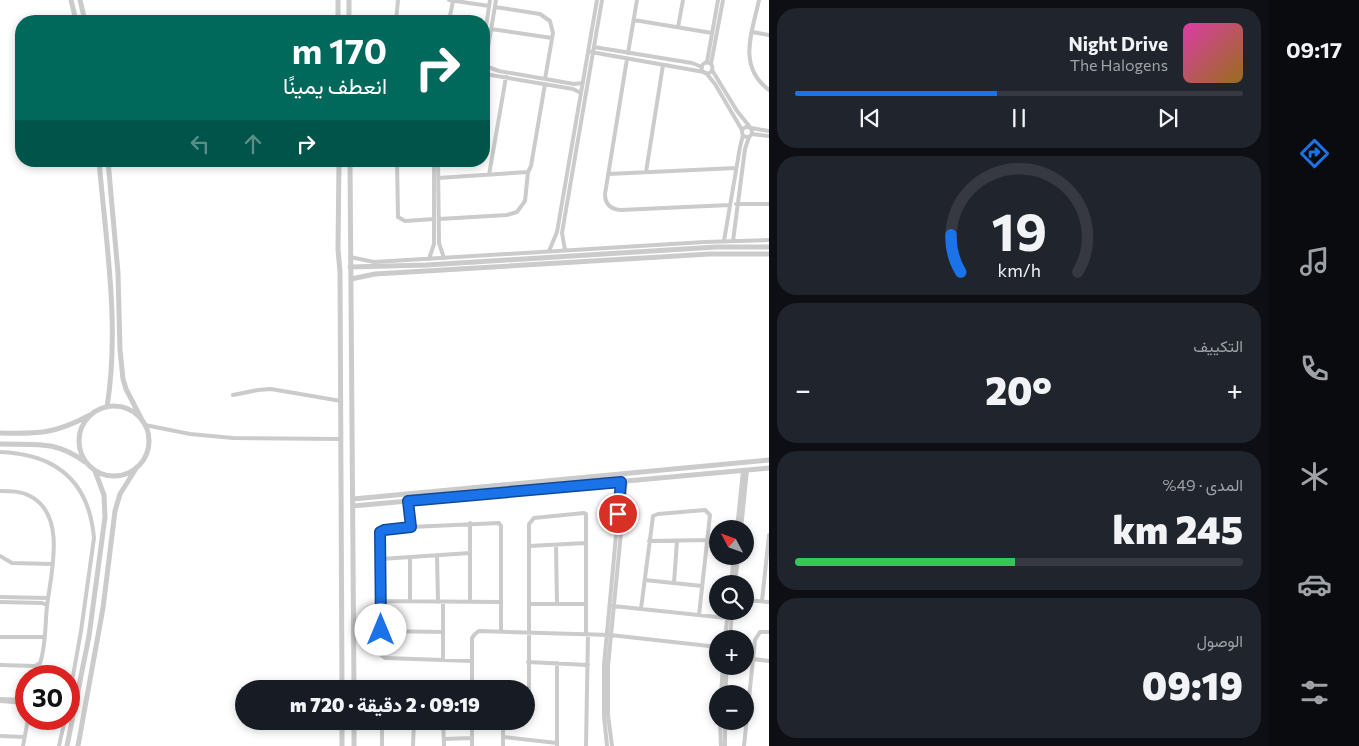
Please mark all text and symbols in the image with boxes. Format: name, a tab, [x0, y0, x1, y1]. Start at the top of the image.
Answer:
text: 170 m	[292, 28, 387, 71]
text: Night Drive	[1068, 32, 1168, 55]
icon: right	[405, 35, 470, 100]
text: 09:17	[1286, 36, 1342, 63]
text: The Halogens	[1070, 55, 1168, 74]
text: انعطف يمينًا	[283, 72, 387, 99]
icon: previous	[856, 104, 884, 132]
icon: pause	[1005, 104, 1033, 132]
icon: next	[1154, 104, 1182, 132]
icon: left	[186, 130, 214, 158]
icon: ahead	[239, 130, 267, 158]
icon: right	[292, 130, 320, 158]
icon: directions	[1297, 136, 1332, 171]
text: 19	[991, 198, 1047, 262]
icon: music	[1297, 244, 1332, 279]
text: km/h	[997, 259, 1041, 281]
text: التكييف	[1193, 336, 1243, 355]
icon: phone	[1297, 351, 1332, 386]
text: 20°	[985, 366, 1052, 413]
text: −	[795, 372, 811, 406]
text: +	[1227, 372, 1243, 406]
icon: climate	[1297, 459, 1332, 494]
text: المدى · 49%	[1162, 475, 1243, 494]
pin	[597, 493, 639, 535]
icon: arrive	[604, 500, 632, 528]
text: 245 km	[1113, 505, 1243, 552]
north arrow	[709, 520, 754, 565]
map controls	[709, 520, 754, 730]
icon: car	[1297, 567, 1332, 602]
button: search	[709, 575, 754, 620]
position arrow	[354, 603, 406, 655]
button: +	[709, 630, 754, 675]
text: الوصول	[1197, 631, 1243, 650]
text: 09:19	[1142, 661, 1243, 708]
speed limit sign: 30	[15, 665, 80, 730]
icon: filters	[1297, 675, 1332, 710]
button: −	[709, 685, 754, 730]
text: 09:19 · 2 دقيقة · 720 m	[290, 693, 480, 716]

